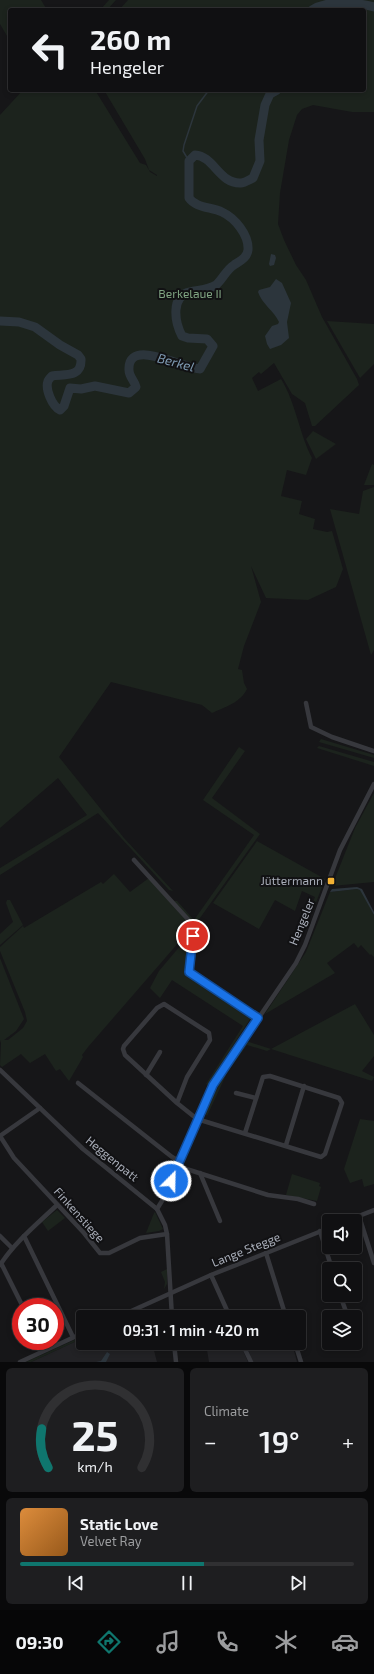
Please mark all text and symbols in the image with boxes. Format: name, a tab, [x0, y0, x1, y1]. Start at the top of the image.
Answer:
text: 260 m	[90, 22, 171, 56]
icon: left	[24, 24, 76, 76]
text: Hengeler	[90, 56, 164, 78]
park label: Berkelaue II	[158, 286, 222, 300]
water label: Berkel	[156, 349, 196, 375]
place label: Jüttermann	[261, 873, 323, 887]
marker: Jüttermann	[326, 876, 336, 886]
street label: Hengeler	[285, 896, 317, 947]
pin	[176, 919, 210, 953]
icon: arrive	[182, 925, 204, 947]
street label: Heggenpatt	[83, 1133, 142, 1184]
position arrow	[150, 1160, 192, 1202]
street label: Finkenstiege	[51, 1184, 108, 1245]
map controls	[322, 1214, 362, 1350]
button: sound	[322, 1214, 362, 1254]
street label: Lange Stegge	[209, 1229, 282, 1269]
button: search	[322, 1262, 362, 1302]
speed limit sign: 30	[12, 1298, 64, 1350]
button: layers	[322, 1310, 362, 1350]
text: 09:31 · 1 min · 420 m	[123, 1321, 259, 1339]
text: Climate	[204, 1403, 249, 1419]
text: 25	[71, 1409, 119, 1459]
text: 19°	[259, 1423, 300, 1459]
text: −	[204, 1428, 217, 1454]
text: +	[342, 1428, 354, 1454]
text: km/h	[77, 1458, 113, 1475]
text: Static Love	[80, 1515, 158, 1533]
text: Velvet Ray	[80, 1533, 142, 1549]
icon: previous	[65, 1572, 87, 1594]
icon: pause	[176, 1572, 198, 1594]
icon: next	[287, 1572, 309, 1594]
icon: directions	[95, 1628, 123, 1656]
icon: music	[154, 1628, 182, 1656]
icon: phone	[213, 1628, 241, 1656]
icon: climate	[272, 1628, 300, 1656]
icon: car	[331, 1628, 359, 1656]
text: 09:30	[15, 1631, 64, 1653]

